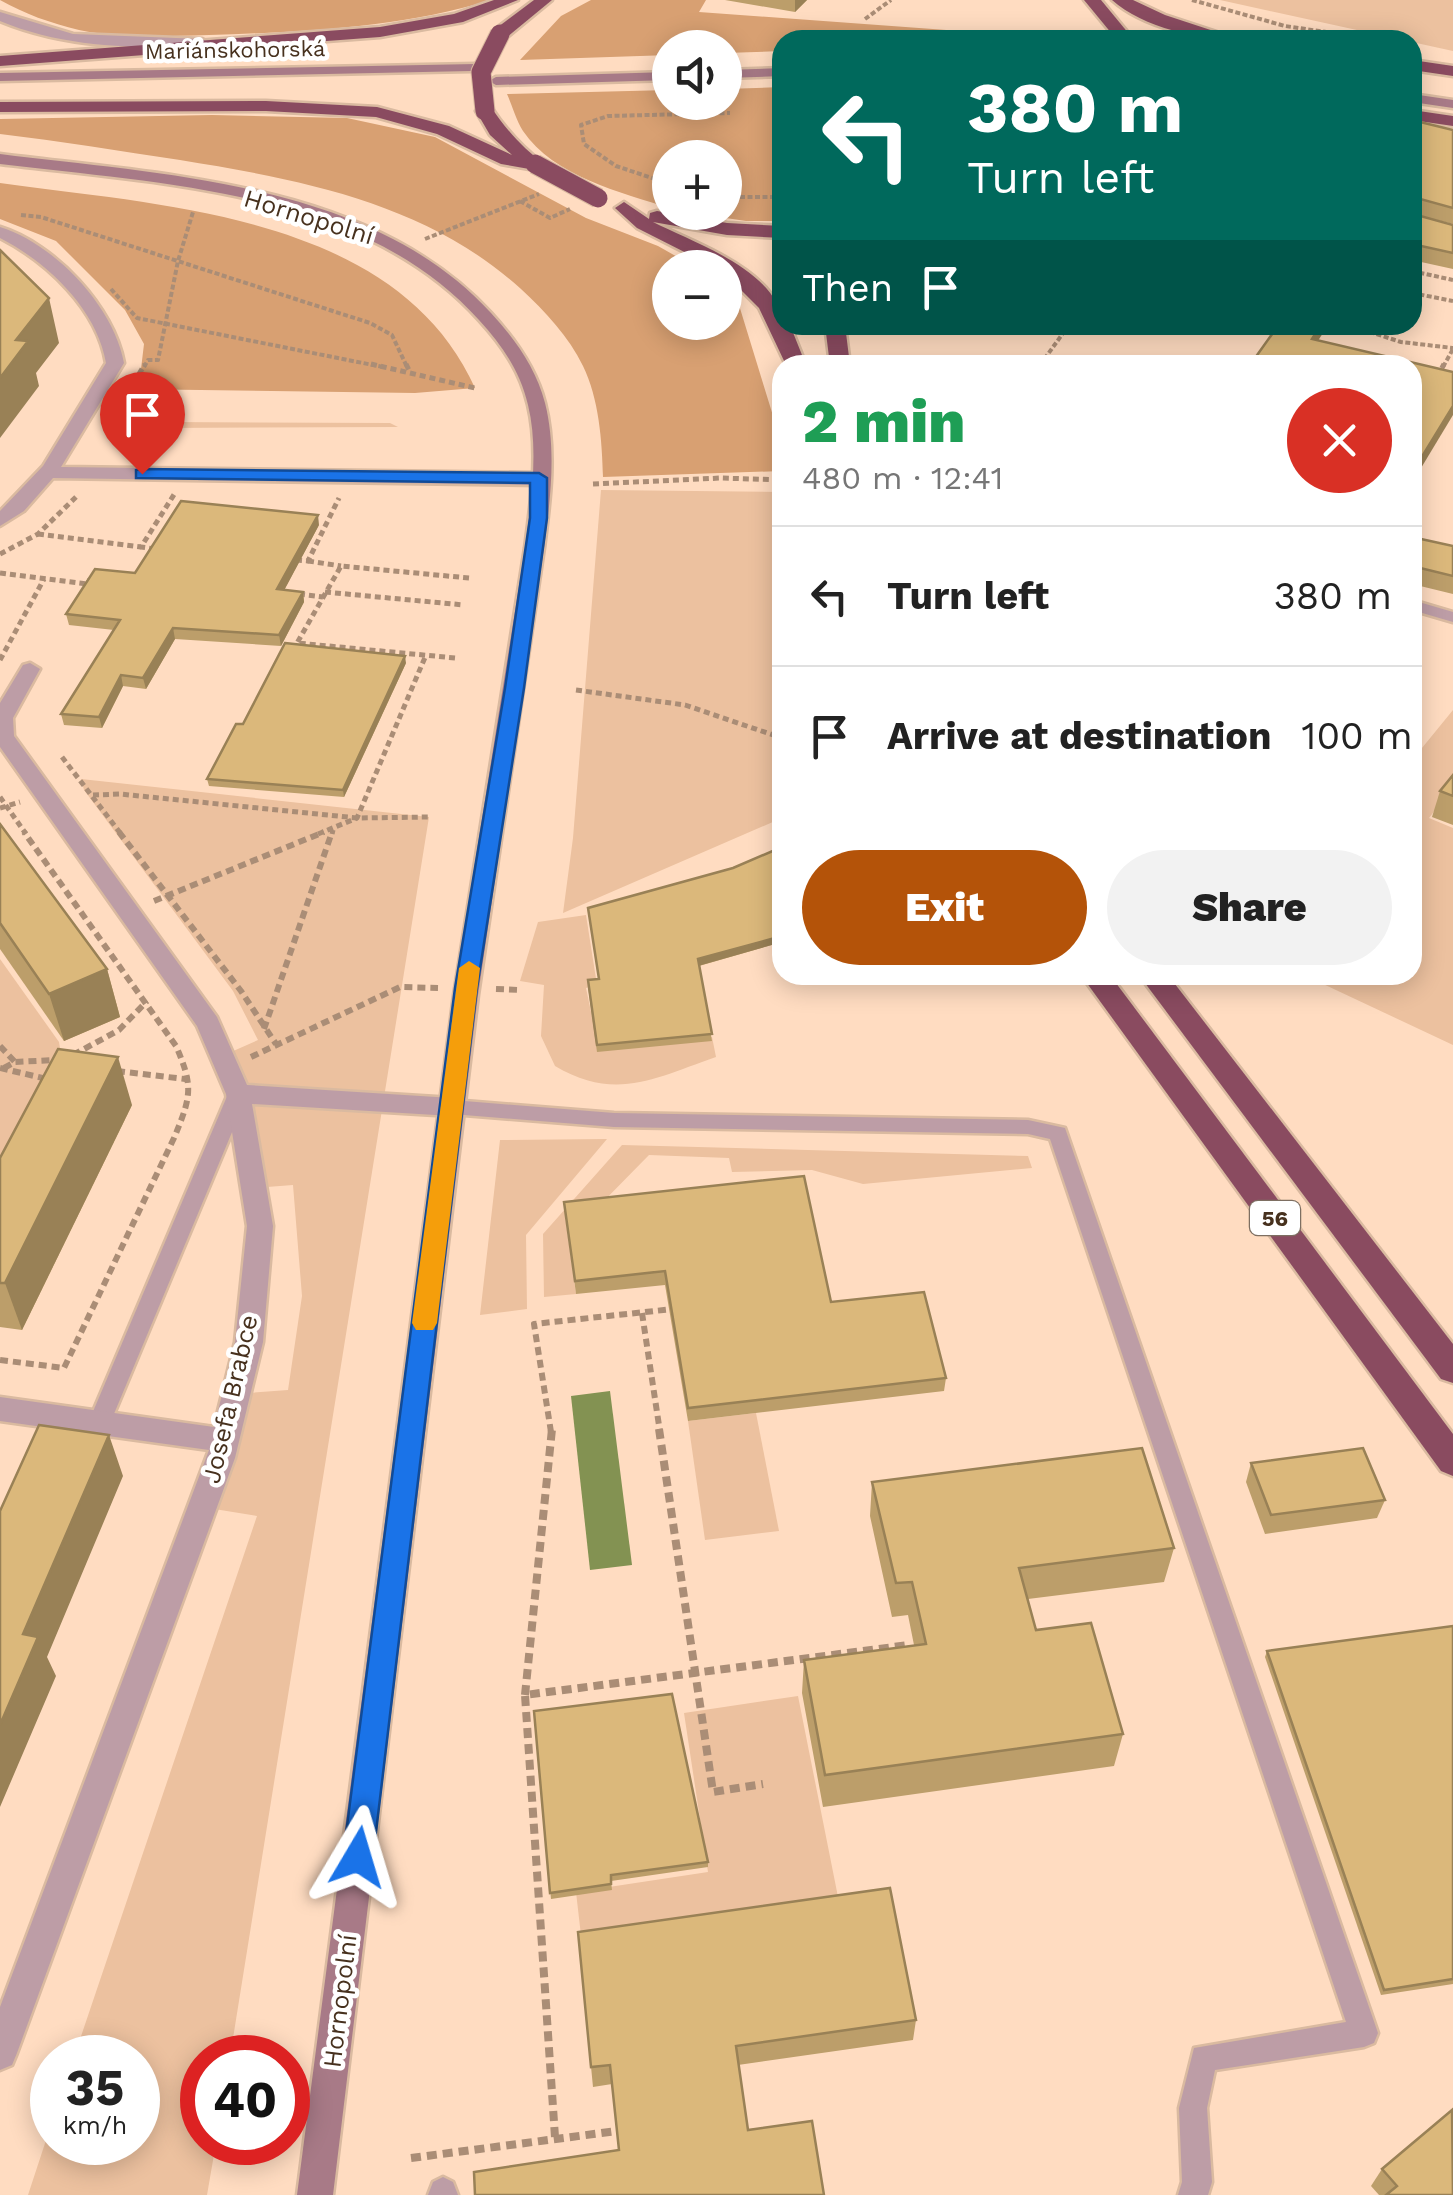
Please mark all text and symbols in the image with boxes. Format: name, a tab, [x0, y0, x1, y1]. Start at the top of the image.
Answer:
map controls	[652, 30, 742, 340]
button: sound	[652, 30, 742, 120]
street label: Mariánskohorská	[145, 36, 325, 64]
text: 380 m	[967, 67, 1183, 149]
icon: left	[802, 70, 932, 200]
button: +	[652, 140, 742, 230]
text: Turn left	[967, 151, 1154, 204]
street label: Hornopolní	[241, 184, 378, 251]
button: −	[652, 250, 742, 340]
icon: arrive	[913, 260, 968, 315]
text: Then	[802, 266, 893, 310]
pin	[100, 372, 185, 475]
text: 2 min	[802, 386, 966, 457]
icon: arrive	[115, 387, 170, 442]
button: close	[1287, 388, 1392, 493]
text: 480 m · 12:41	[802, 459, 1003, 497]
icon: left	[802, 569, 857, 624]
text: Turn left	[887, 574, 1049, 618]
text: 380 m	[1274, 574, 1392, 618]
icon: arrive	[802, 709, 857, 764]
text: Arrive at destination	[887, 714, 1272, 758]
text: 100 m	[1302, 714, 1413, 758]
button: Exit	[802, 850, 1087, 965]
button: Share	[1107, 850, 1392, 965]
road number: 56	[1250, 1201, 1300, 1235]
street label: Josefa Brabce	[197, 1312, 263, 1486]
position arrow	[306, 1805, 410, 1909]
street label: Hornopolní	[317, 1932, 363, 2069]
speed limit sign: 40	[180, 2035, 310, 2165]
text: 35	[66, 2058, 124, 2117]
text: km/h	[63, 2111, 127, 2140]

